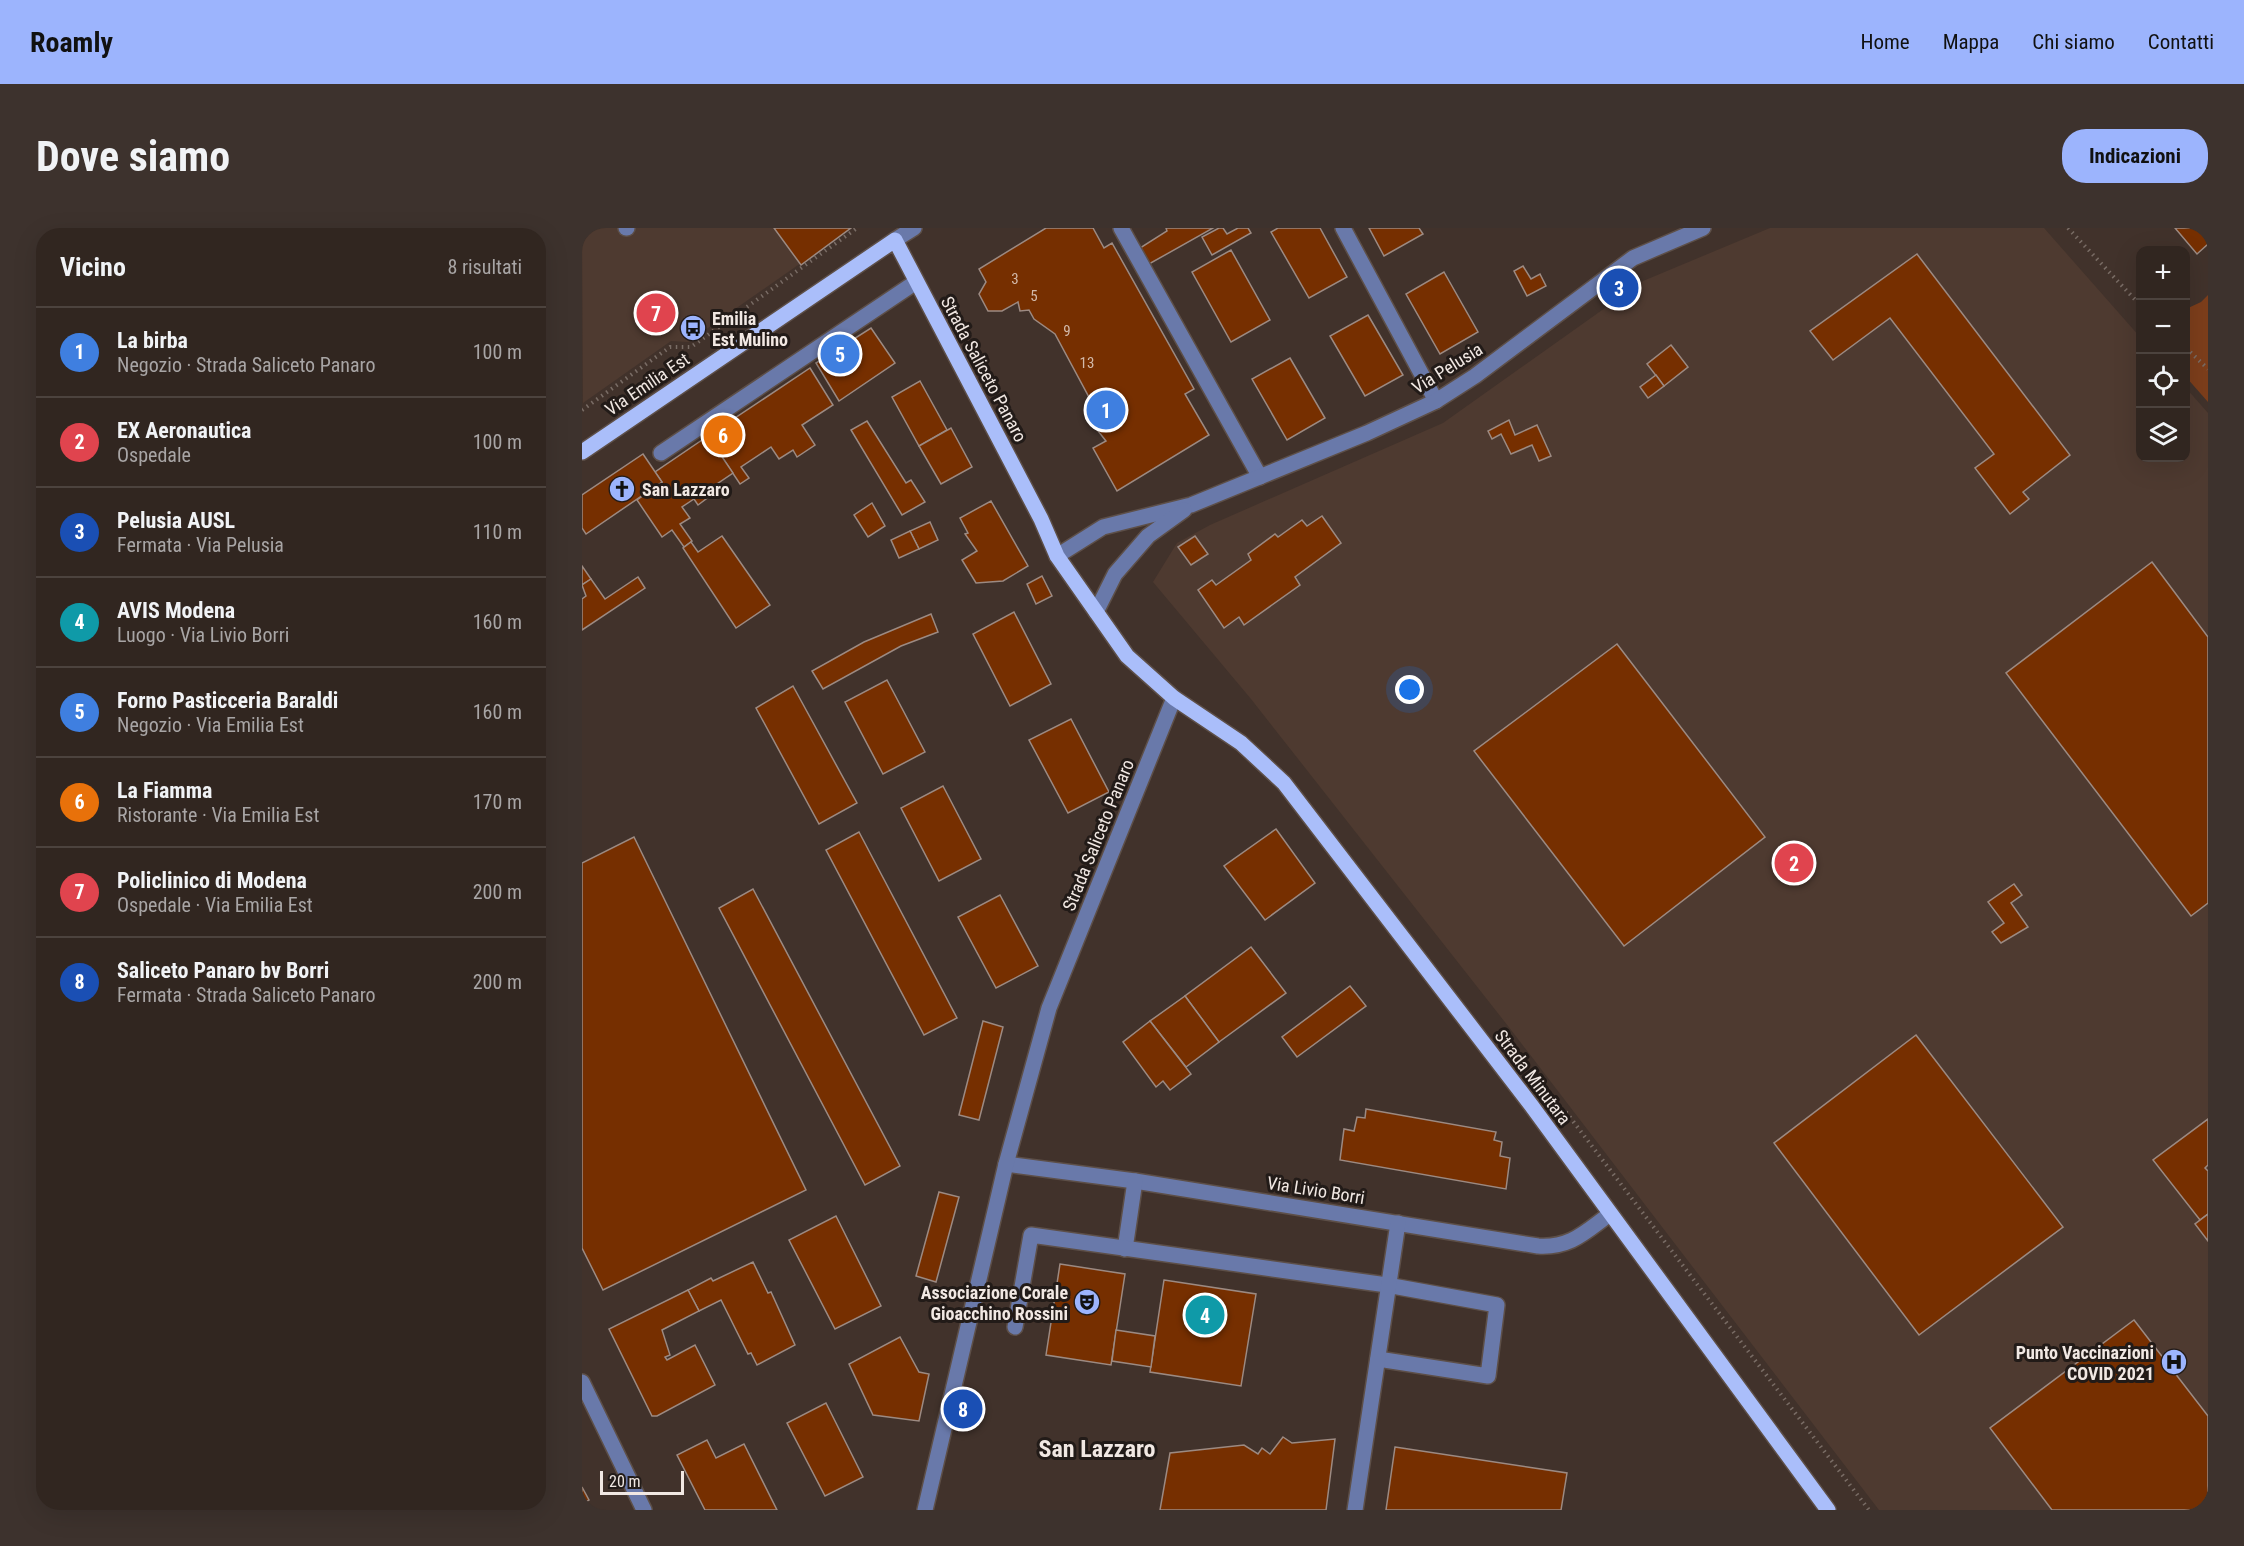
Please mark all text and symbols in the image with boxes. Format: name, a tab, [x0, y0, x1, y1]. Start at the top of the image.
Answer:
text: Roamly	[30, 26, 113, 59]
text: Home	[1860, 30, 1910, 54]
text: Mappa	[1943, 30, 1999, 54]
text: Chi siamo	[2032, 30, 2115, 54]
text: Contatti	[2148, 30, 2214, 54]
button: Indicazioni	[2062, 129, 2208, 183]
text: Dove siamo	[36, 132, 230, 181]
map controls	[2136, 246, 2190, 462]
button: +	[2136, 246, 2190, 300]
text: Vicino	[60, 252, 126, 282]
text: 8 risultati	[447, 255, 522, 279]
pin: 3	[1600, 266, 1638, 310]
house number: 3	[1011, 270, 1019, 288]
house number: 5	[1030, 287, 1038, 305]
pin: 7	[636, 290, 676, 335]
street label: Strada Saliceto Panaro	[937, 293, 1031, 445]
button: −	[2136, 300, 2190, 354]
place label: Emilia Est Mulino	[712, 308, 788, 350]
bus stop icon: Emilia Est Mulino	[678, 313, 708, 343]
house number: 9	[1063, 322, 1071, 340]
text: La birba	[117, 328, 188, 353]
pin: 5	[820, 332, 860, 376]
street label: Via Pelusia	[1408, 338, 1486, 398]
text: 1	[74, 340, 85, 364]
text: 100 m	[473, 340, 522, 364]
street label: Via Emilia Est	[601, 348, 693, 420]
text: Negozio · Strada Saliceto Panaro	[117, 353, 376, 377]
house number: 13	[1080, 354, 1094, 372]
button: locate	[2136, 354, 2190, 408]
pin: 1	[1086, 388, 1126, 432]
button: layers	[2136, 408, 2190, 462]
pin: 6	[704, 412, 742, 458]
text: EX Aeronautica	[117, 418, 251, 443]
text: 2	[74, 430, 85, 454]
text: 100 m	[473, 430, 522, 454]
text: Ospedale	[117, 443, 191, 467]
church icon: San Lazzaro	[607, 474, 637, 504]
place label: San Lazzaro	[642, 479, 730, 500]
text: Pelusia AUSL	[117, 508, 235, 533]
text: 3	[74, 520, 85, 544]
text: 110 m	[473, 520, 522, 544]
text: Fermata · Via Pelusia	[117, 533, 284, 557]
text: AVIS Modena	[117, 598, 235, 623]
text: 4	[74, 610, 85, 634]
text: 160 m	[473, 610, 522, 634]
text: Luogo · Via Livio Borri	[117, 623, 289, 647]
your location	[1395, 675, 1424, 704]
text: Forno Pasticceria Baraldi	[117, 688, 338, 713]
text: 5	[74, 700, 85, 724]
text: 160 m	[473, 700, 522, 724]
text: Negozio · Via Emilia Est	[117, 713, 304, 737]
street label: Strada Saliceto Panaro	[1058, 756, 1138, 914]
text: La Fiamma	[117, 778, 212, 803]
text: 6	[74, 790, 85, 814]
text: 170 m	[473, 790, 522, 814]
text: Ristorante · Via Emilia Est	[117, 803, 319, 827]
pin: 2	[1774, 840, 1814, 886]
text: Policlinico di Modena	[117, 868, 307, 893]
text: 7	[74, 880, 85, 904]
text: 200 m	[473, 880, 522, 904]
text: Ospedale · Via Emilia Est	[117, 893, 313, 917]
text: Saliceto Panaro bv Borri	[117, 958, 329, 983]
text: 8	[74, 970, 85, 994]
text: 200 m	[473, 970, 522, 994]
text: Fermata · Strada Saliceto Panaro	[117, 983, 376, 1007]
street label: Strada Minutara	[1491, 1026, 1575, 1128]
street label: Via Livio Borri	[1266, 1172, 1366, 1208]
place label: Associazione Corale Gioacchino Rossini	[921, 1282, 1068, 1324]
theatre icon: Associazione Corale Gioacchino Rossini	[1072, 1287, 1102, 1317]
pin: 4	[1186, 1292, 1224, 1338]
place label: Punto Vaccinazioni COVID 2021	[2016, 1342, 2154, 1384]
hospital icon: Punto Vaccinazioni COVID 2021	[2159, 1347, 2189, 1377]
pin: 8	[944, 1386, 982, 1432]
district label: San Lazzaro	[1039, 1435, 1155, 1463]
scale bar	[600, 1468, 684, 1496]
text: 20 m	[609, 1472, 641, 1491]

